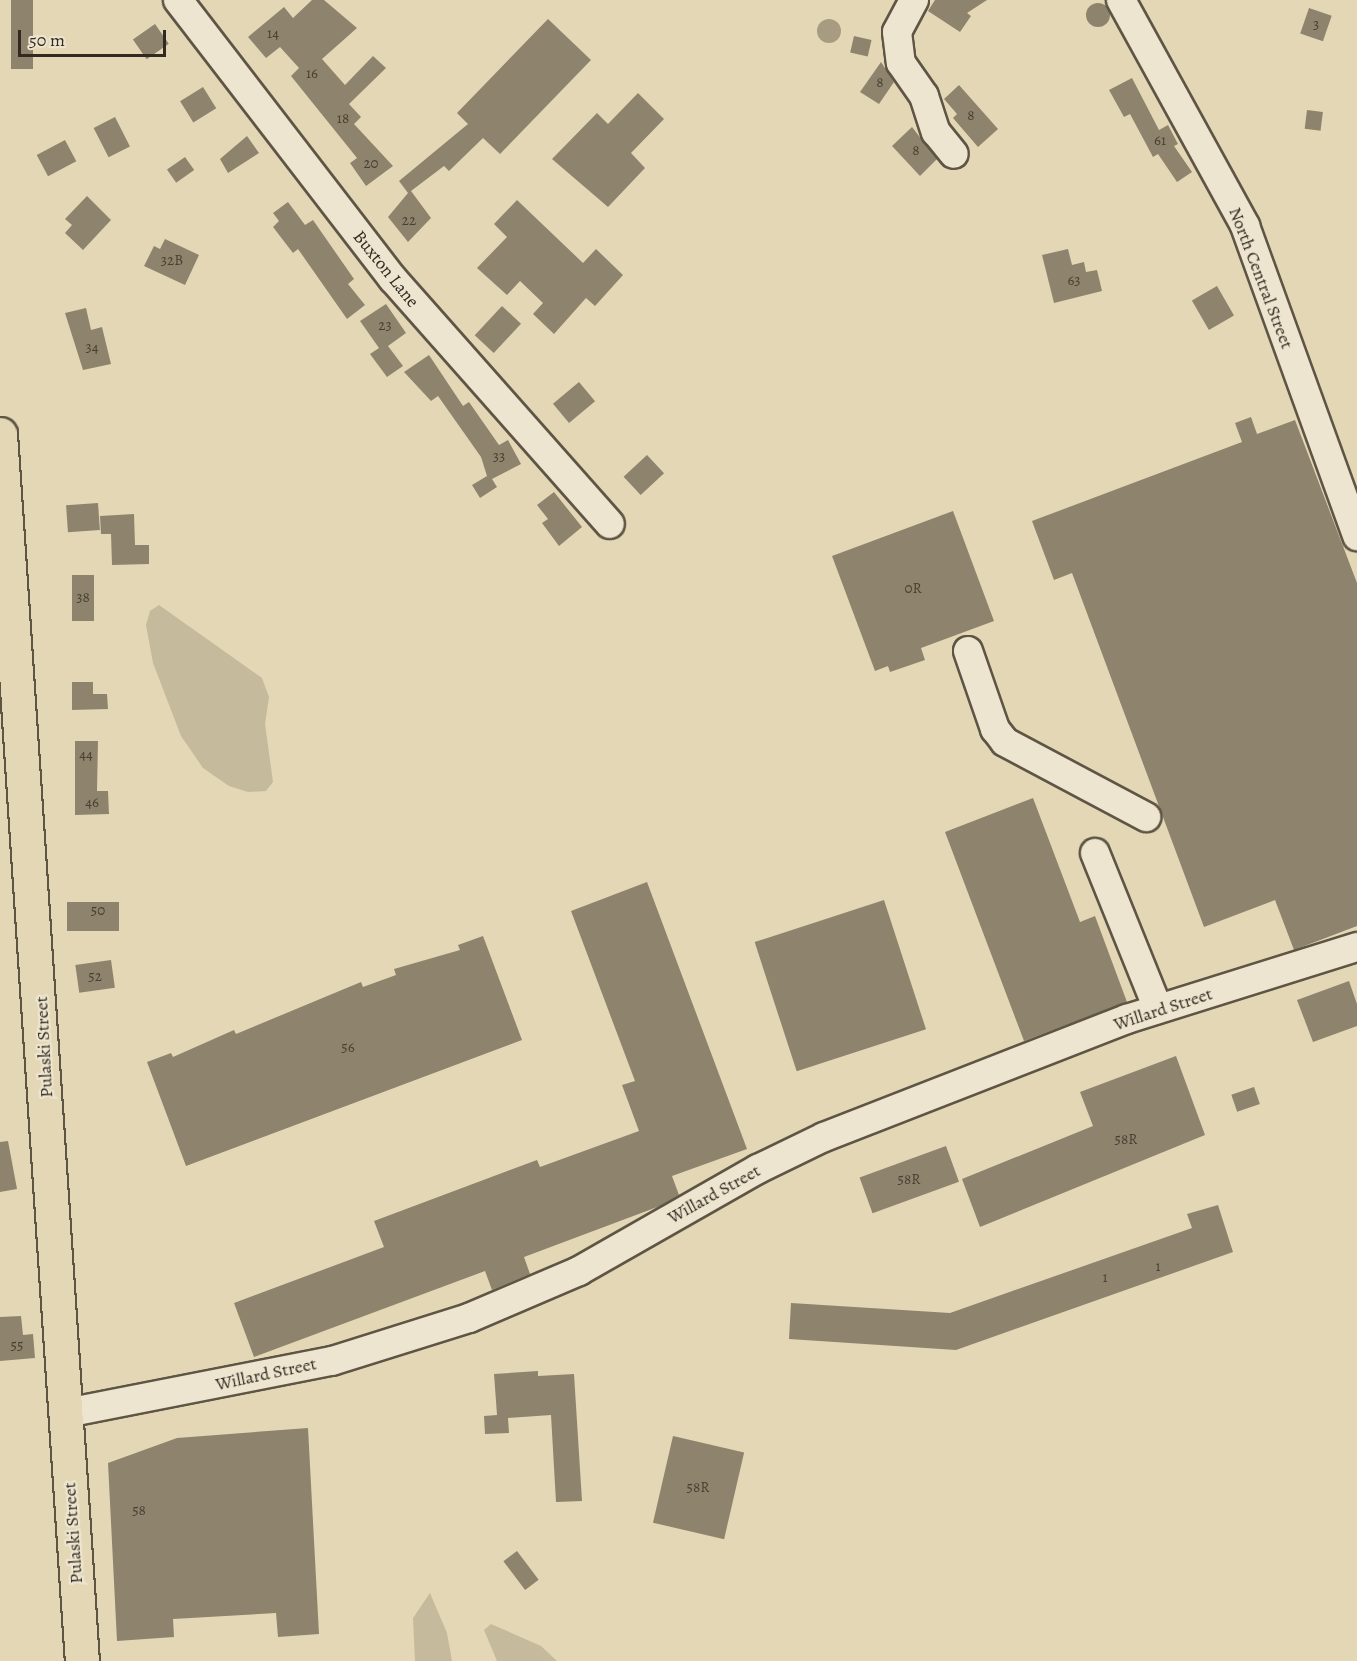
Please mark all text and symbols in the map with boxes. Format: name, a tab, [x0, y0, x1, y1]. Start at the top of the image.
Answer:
house number: 3	[1313, 16, 1319, 34]
scale bar	[21, 18, 170, 56]
house number: 14	[267, 25, 279, 43]
text: 50 m	[29, 28, 65, 52]
house number: 16	[306, 65, 318, 83]
house number: 8	[876, 74, 884, 92]
house number: 8	[967, 107, 975, 125]
house number: 18	[337, 110, 349, 128]
house number: 61	[1154, 132, 1166, 150]
house number: 8	[912, 142, 920, 160]
house number: 20	[363, 155, 379, 173]
street label: North Central Street	[1224, 204, 1298, 352]
house number: 22	[402, 212, 416, 230]
street label: Buxton Lane	[348, 226, 424, 312]
house number: 32B	[161, 252, 183, 270]
house number: 63	[1067, 272, 1081, 290]
house number: 23	[378, 317, 392, 335]
house number: 34	[85, 339, 99, 357]
house number: 33	[493, 448, 505, 466]
house number: 0R	[904, 580, 922, 598]
house number: 38	[76, 589, 90, 607]
house number: 44	[79, 746, 93, 764]
house number: 46	[85, 794, 99, 812]
house number: 50	[91, 902, 105, 920]
house number: 52	[88, 968, 102, 986]
street label: Willard Street	[1111, 983, 1215, 1035]
street label: Pulaski Street	[31, 996, 57, 1098]
house number: 56	[341, 1039, 355, 1057]
house number: 58R	[1115, 1131, 1137, 1149]
street label: Willard Street	[664, 1160, 764, 1228]
house number: 58R	[898, 1171, 920, 1189]
house number: 1	[1155, 1258, 1161, 1276]
house number: 1	[1102, 1269, 1108, 1287]
house number: 55	[11, 1337, 23, 1355]
street label: Willard Street	[214, 1353, 318, 1395]
house number: 58R	[687, 1479, 709, 1497]
street label: Pulaski Street	[59, 1482, 87, 1584]
house number: 58	[132, 1502, 146, 1520]

